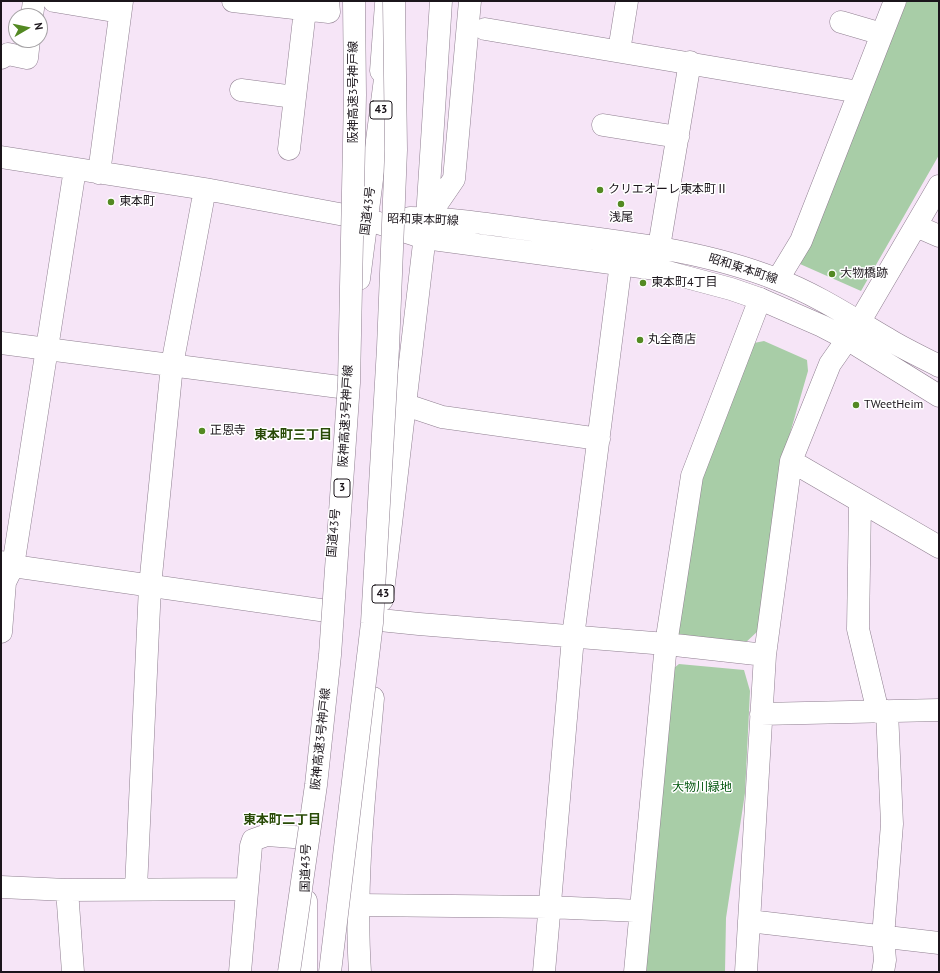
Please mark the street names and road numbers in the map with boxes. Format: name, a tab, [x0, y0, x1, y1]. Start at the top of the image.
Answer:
street label: 阪神高速3号神戸線	[347, 41, 361, 143]
road number: 43	[370, 101, 392, 119]
street label: 国道43号	[358, 186, 378, 236]
street label: 昭和東本町線	[387, 212, 459, 228]
street label: 昭和東本町線	[707, 251, 779, 287]
street label: 阪神高速3号神戸線	[336, 364, 356, 468]
road number: 3	[334, 479, 350, 497]
street label: 国道43号	[325, 508, 343, 558]
road number: 43	[372, 585, 394, 603]
street label: 阪神高速3号神戸線	[308, 687, 334, 791]
street label: 国道43号	[298, 843, 314, 893]

